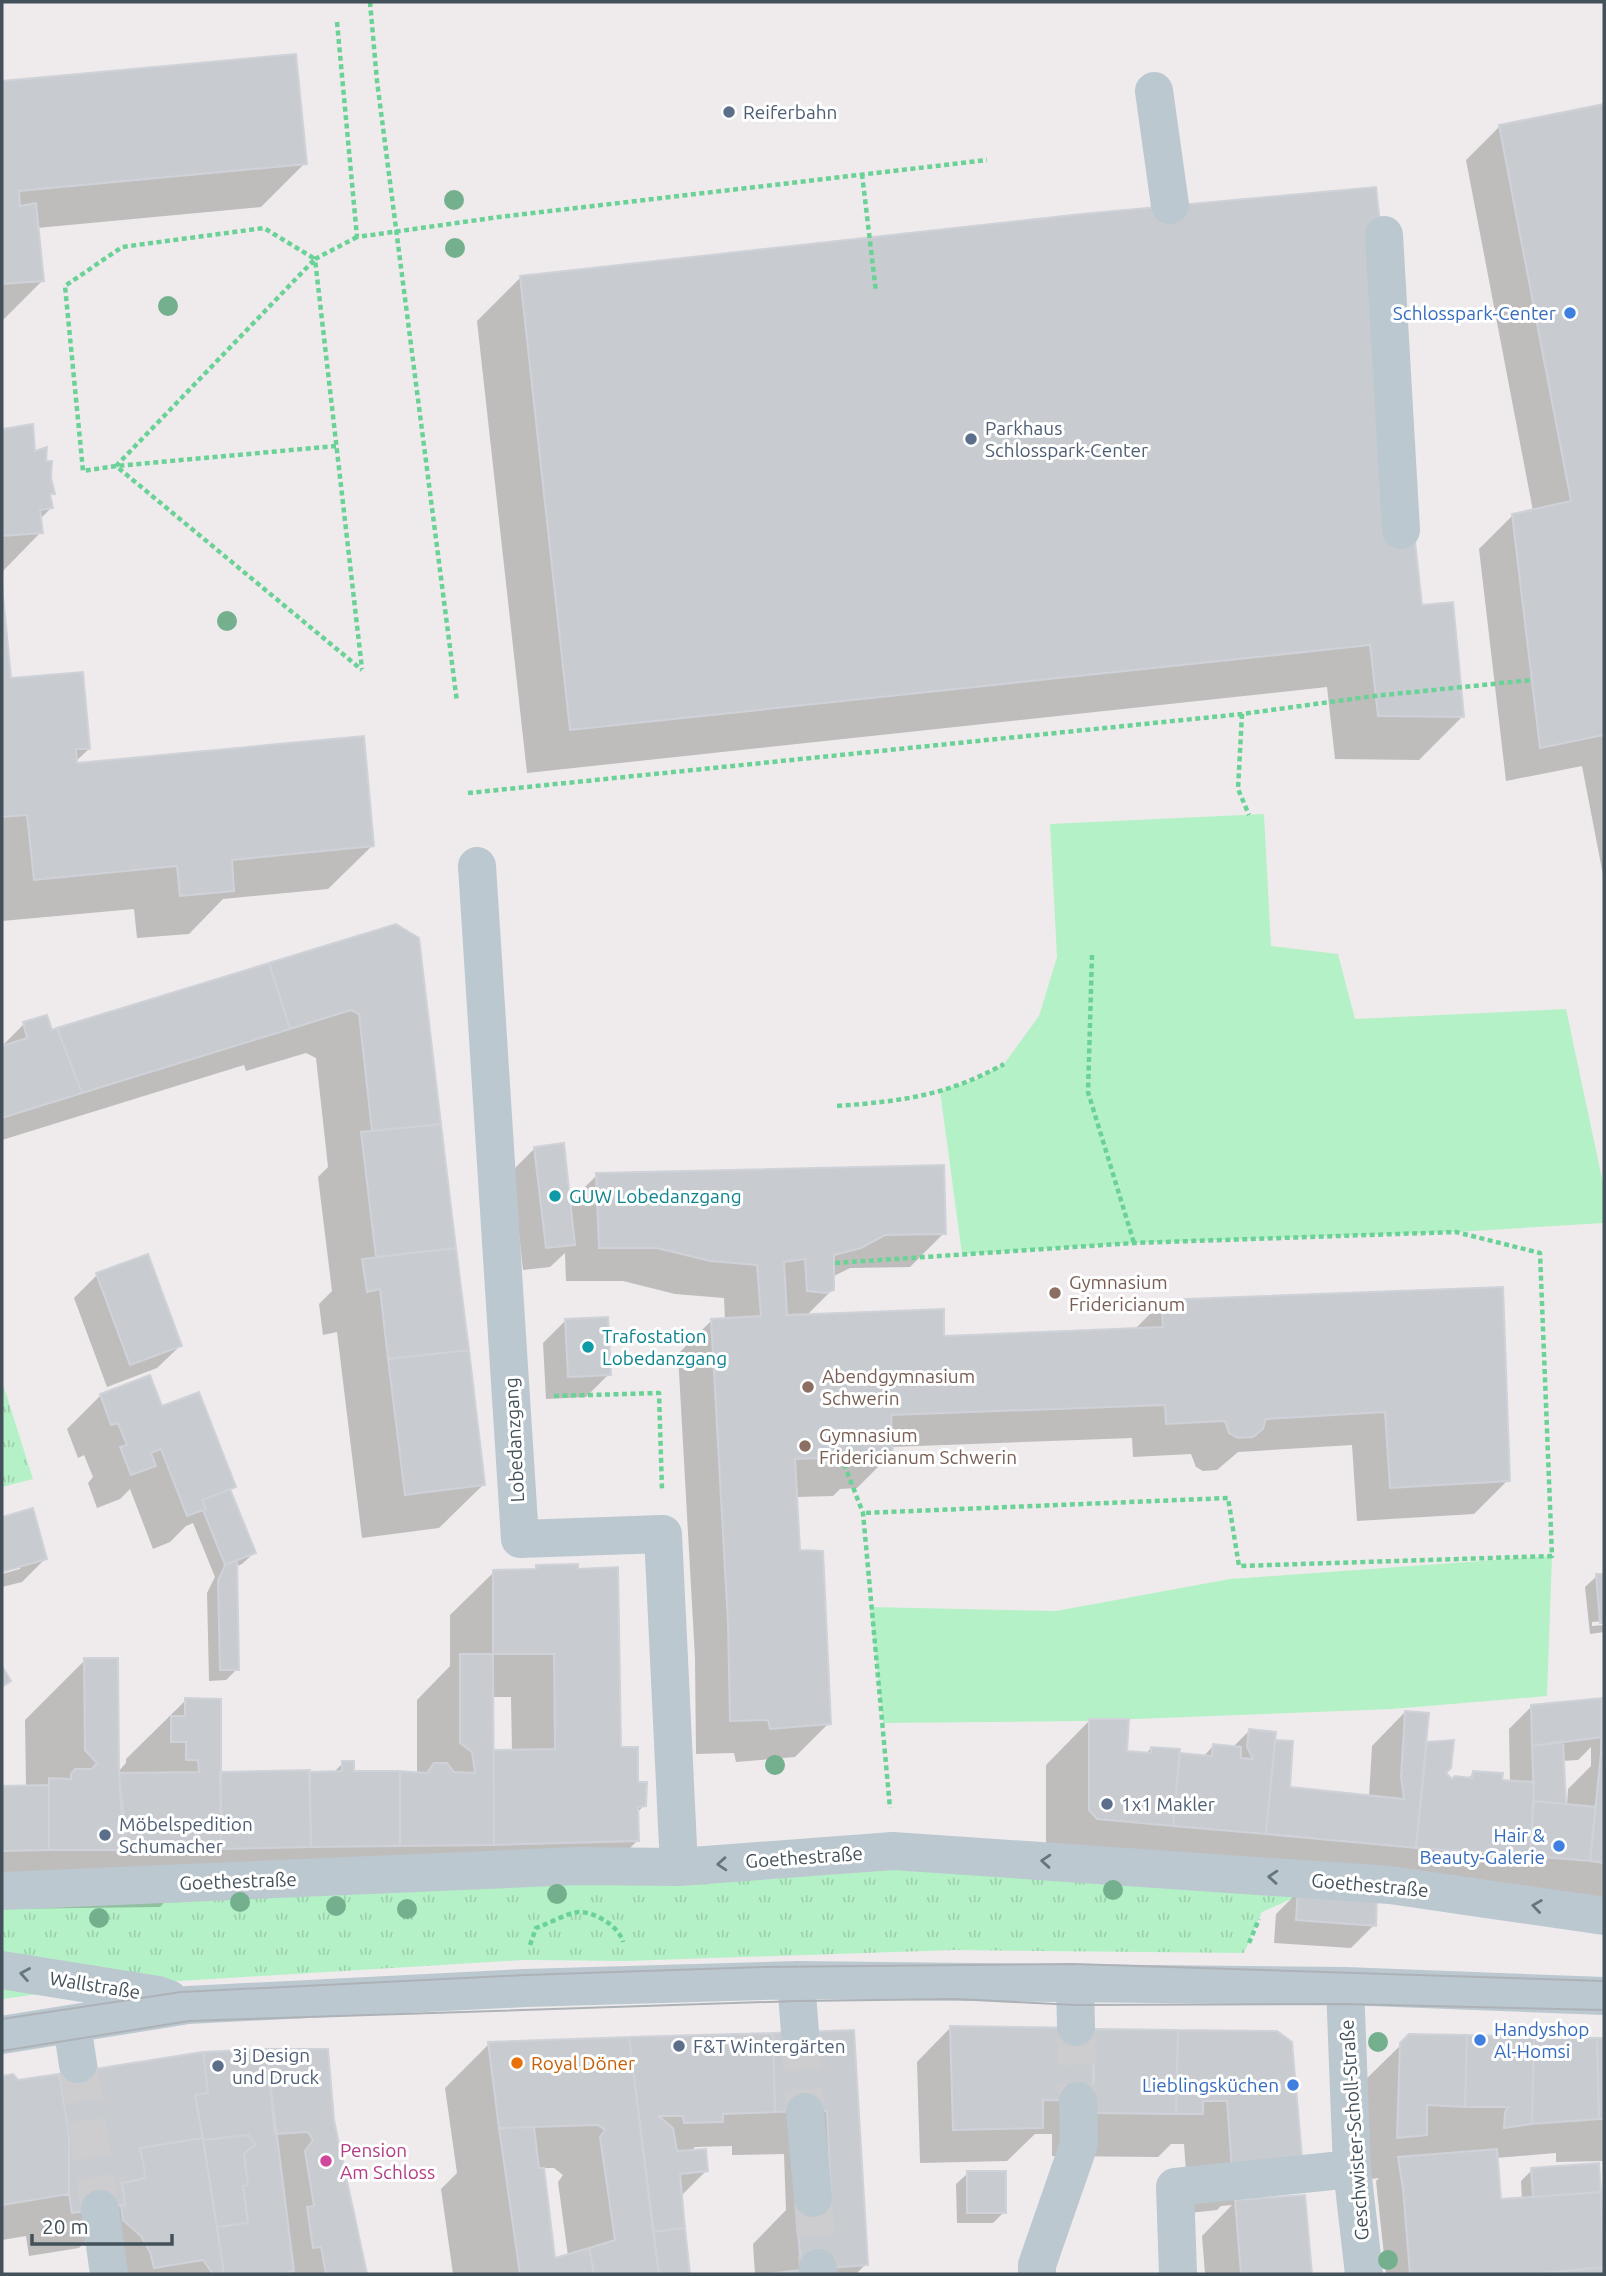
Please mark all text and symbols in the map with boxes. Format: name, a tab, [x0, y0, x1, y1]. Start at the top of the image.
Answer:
place label: Reiferbahn	[743, 101, 837, 123]
marker: Reiferbahn	[721, 104, 737, 120]
place label: Schlosspark-Center	[1393, 302, 1556, 324]
marker: Schlosspark-Center	[1562, 305, 1578, 321]
place label: Parkhaus Schlosspark-Center	[985, 417, 1148, 461]
marker: Parkhaus Schlosspark-Center	[963, 431, 979, 447]
place label: GUW Lobedanzgang	[569, 1185, 742, 1207]
marker: GUW Lobedanzgang	[547, 1188, 563, 1204]
place label: Gymnasium Fridericianum	[1069, 1271, 1185, 1315]
marker: Gymnasium Fridericianum	[1047, 1285, 1063, 1301]
place label: Trafostation Lobedanzgang	[602, 1325, 727, 1369]
marker: Trafostation Lobedanzgang	[580, 1339, 596, 1355]
place label: Abendgymnasium Schwerin	[822, 1365, 975, 1409]
street label: Lobedanzgang	[500, 1377, 528, 1503]
marker: Abendgymnasium Schwerin	[800, 1379, 816, 1395]
place label: Gymnasium Fridericianum Schwerin	[819, 1424, 1017, 1468]
marker: Gymnasium Fridericianum Schwerin	[797, 1438, 813, 1454]
place label: 1x1 Makler	[1121, 1793, 1215, 1815]
marker: 1x1 Makler	[1099, 1796, 1115, 1812]
place label: Möbelspedition Schumacher	[119, 1813, 253, 1857]
place label: Hair & Beauty-Galerie	[1420, 1824, 1546, 1868]
marker: Möbelspedition Schumacher	[97, 1827, 113, 1843]
marker: Hair & Beauty-Galerie	[1551, 1838, 1567, 1854]
street label: Goethestraße	[745, 1842, 863, 1872]
one-way arrow	[1041, 1854, 1052, 1869]
one-way arrow	[716, 1856, 727, 1871]
street label: Goethestraße	[179, 1868, 297, 1894]
street label: Goethestraße	[1310, 1869, 1430, 1901]
one-way arrow	[1268, 1870, 1279, 1885]
one-way arrow	[1531, 1899, 1543, 1914]
one-way arrow	[19, 1967, 31, 1982]
street label: Wallstraße	[48, 1967, 142, 2003]
place label: Handyshop Al-Homsi	[1494, 2018, 1589, 2062]
street label: Geschwister-Scholl-Straße	[1335, 2019, 1373, 2241]
marker: Handyshop Al-Homsi	[1472, 2032, 1488, 2048]
place label: F&T Wintergärten	[693, 2035, 846, 2057]
marker: F&T Wintergärten	[671, 2038, 687, 2054]
place label: 3j Design und Druck	[232, 2044, 319, 2088]
place label: Royal Döner	[531, 2052, 635, 2074]
marker: Royal Döner	[509, 2055, 525, 2071]
marker: 3j Design und Druck	[210, 2058, 226, 2074]
place label: Lieblingsküchen	[1142, 2074, 1279, 2096]
marker: Lieblingsküchen	[1285, 2077, 1301, 2093]
place label: Pension Am Schloss	[340, 2139, 435, 2183]
marker: Pension Am Schloss	[318, 2153, 334, 2169]
scale bar	[32, 2202, 172, 2246]
text: 20 m	[42, 2214, 89, 2238]

